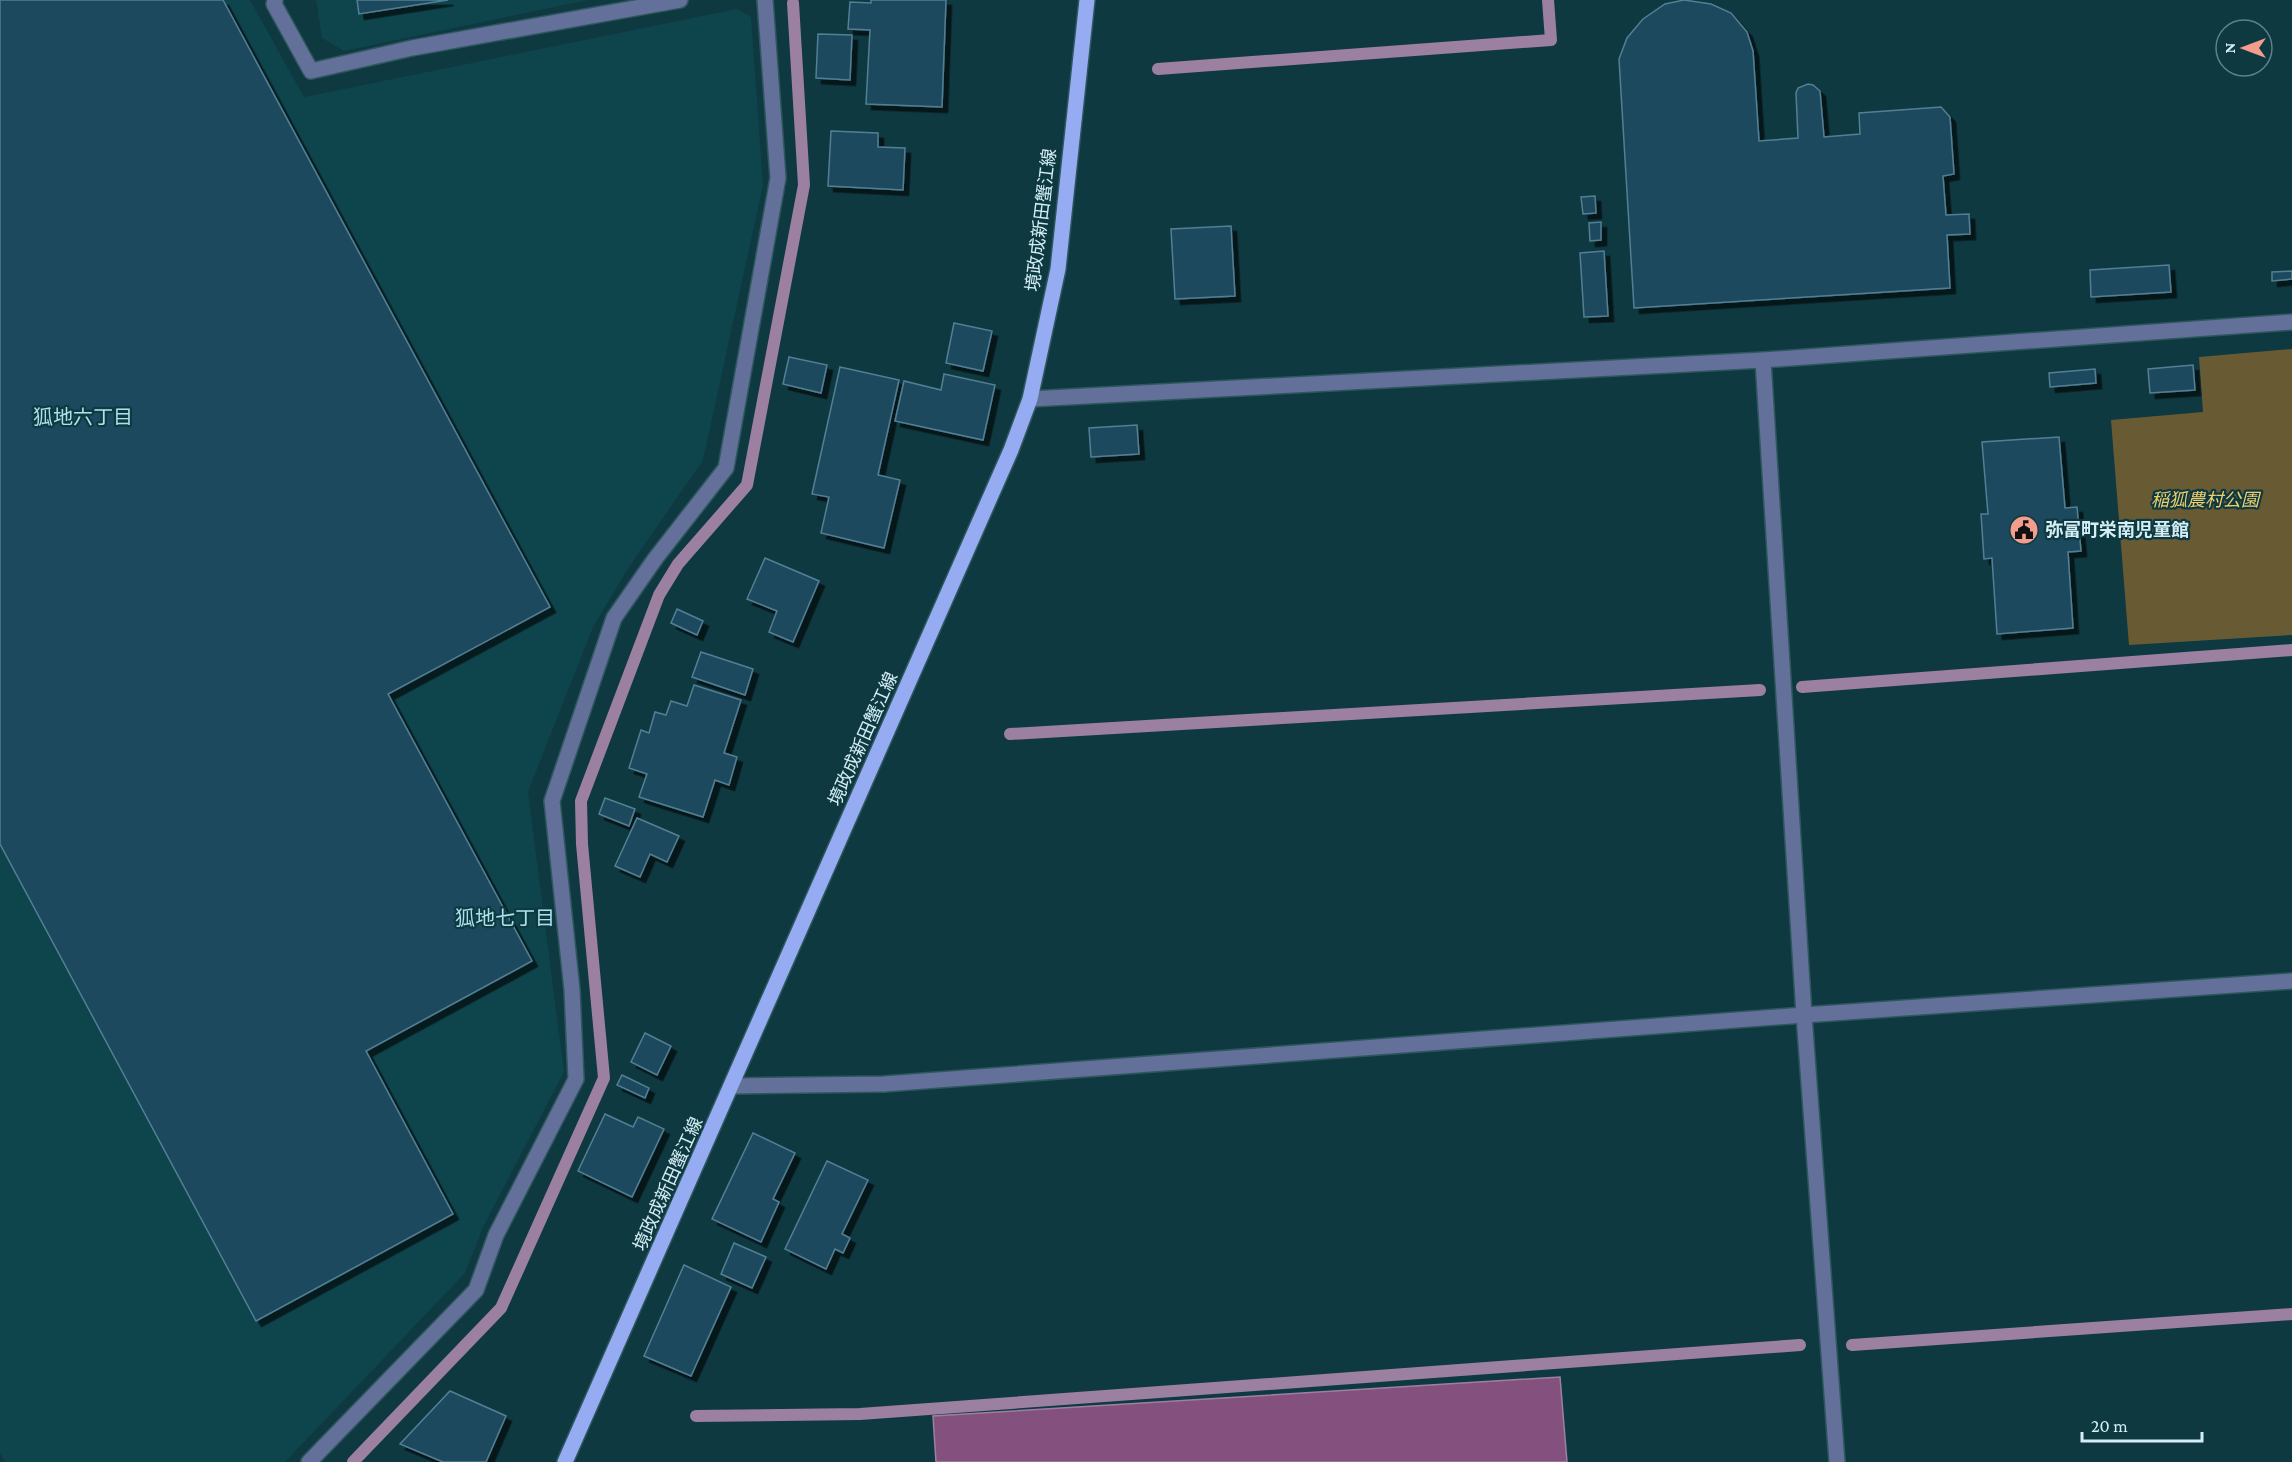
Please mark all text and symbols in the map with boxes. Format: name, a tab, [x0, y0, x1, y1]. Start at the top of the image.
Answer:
north arrow	[2214, 18, 2274, 78]
text: N	[2221, 42, 2238, 53]
street label: 境政成新田蟹江線	[1022, 147, 1060, 293]
district label: 狐地六丁目	[33, 406, 133, 428]
park label: 稲狐農村公園	[2151, 490, 2262, 510]
public building icon: 弥富町栄南児童館	[2008, 514, 2040, 546]
place label: 弥富町栄南児童館	[2045, 520, 2189, 540]
street label: 境政成新田蟹江線	[825, 669, 901, 809]
district label: 狐地七丁目	[455, 907, 555, 929]
street label: 境政成新田蟹江線	[630, 1114, 706, 1254]
scale bar	[2082, 1405, 2202, 1443]
text: 20 m	[2091, 1416, 2128, 1436]

